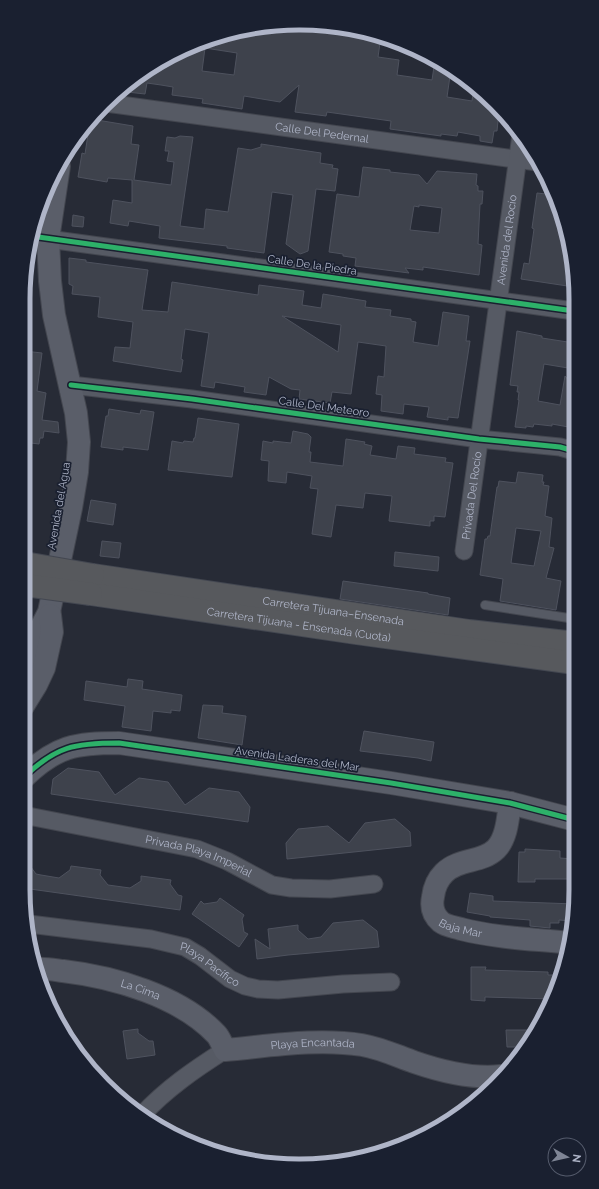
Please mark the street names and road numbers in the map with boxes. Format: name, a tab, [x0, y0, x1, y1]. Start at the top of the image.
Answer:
street label: Calle Del Pedernal	[274, 120, 370, 145]
street label: Avenida del Rocío	[494, 193, 519, 286]
street label: Calle De la Piedra	[266, 252, 358, 278]
street label: Calle Del Meteoro	[278, 394, 371, 420]
street label: Privada Del Rocío	[459, 450, 484, 540]
street label: Avenida del Agua	[45, 461, 73, 551]
street label: Carretera Tijuana–Ensenada	[262, 594, 405, 628]
street label: Carretera Tijuana - Ensenada (Cuota)	[206, 605, 392, 644]
street label: Avenida Laderas del Mar	[234, 744, 360, 774]
street label: Privada Playa Imperial	[144, 833, 254, 880]
street label: Baja Mar	[436, 916, 483, 940]
street label: Playa Pacífico	[179, 940, 242, 989]
street label: La Cima	[119, 976, 162, 1002]
street label: Playa Encantada	[270, 1036, 355, 1052]

